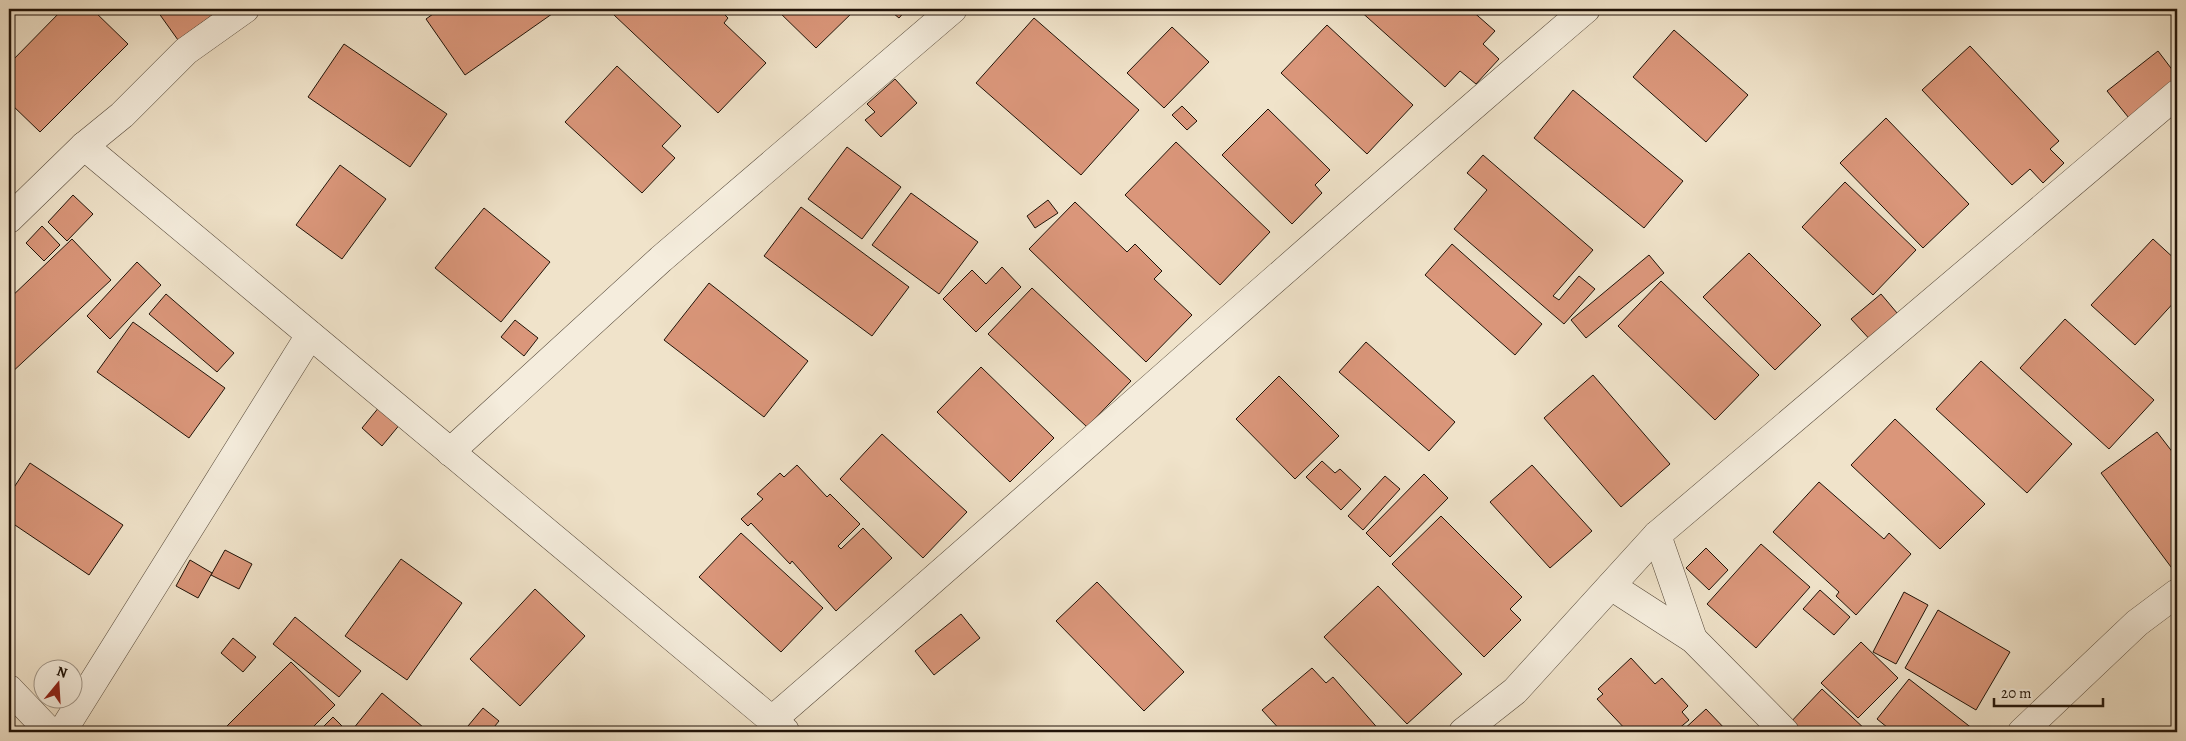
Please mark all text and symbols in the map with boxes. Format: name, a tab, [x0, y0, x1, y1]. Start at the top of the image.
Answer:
north arrow	[32, 658, 82, 708]
text: N	[54, 662, 70, 683]
scale bar	[1994, 676, 2102, 708]
text: 20 m	[2001, 683, 2032, 703]

